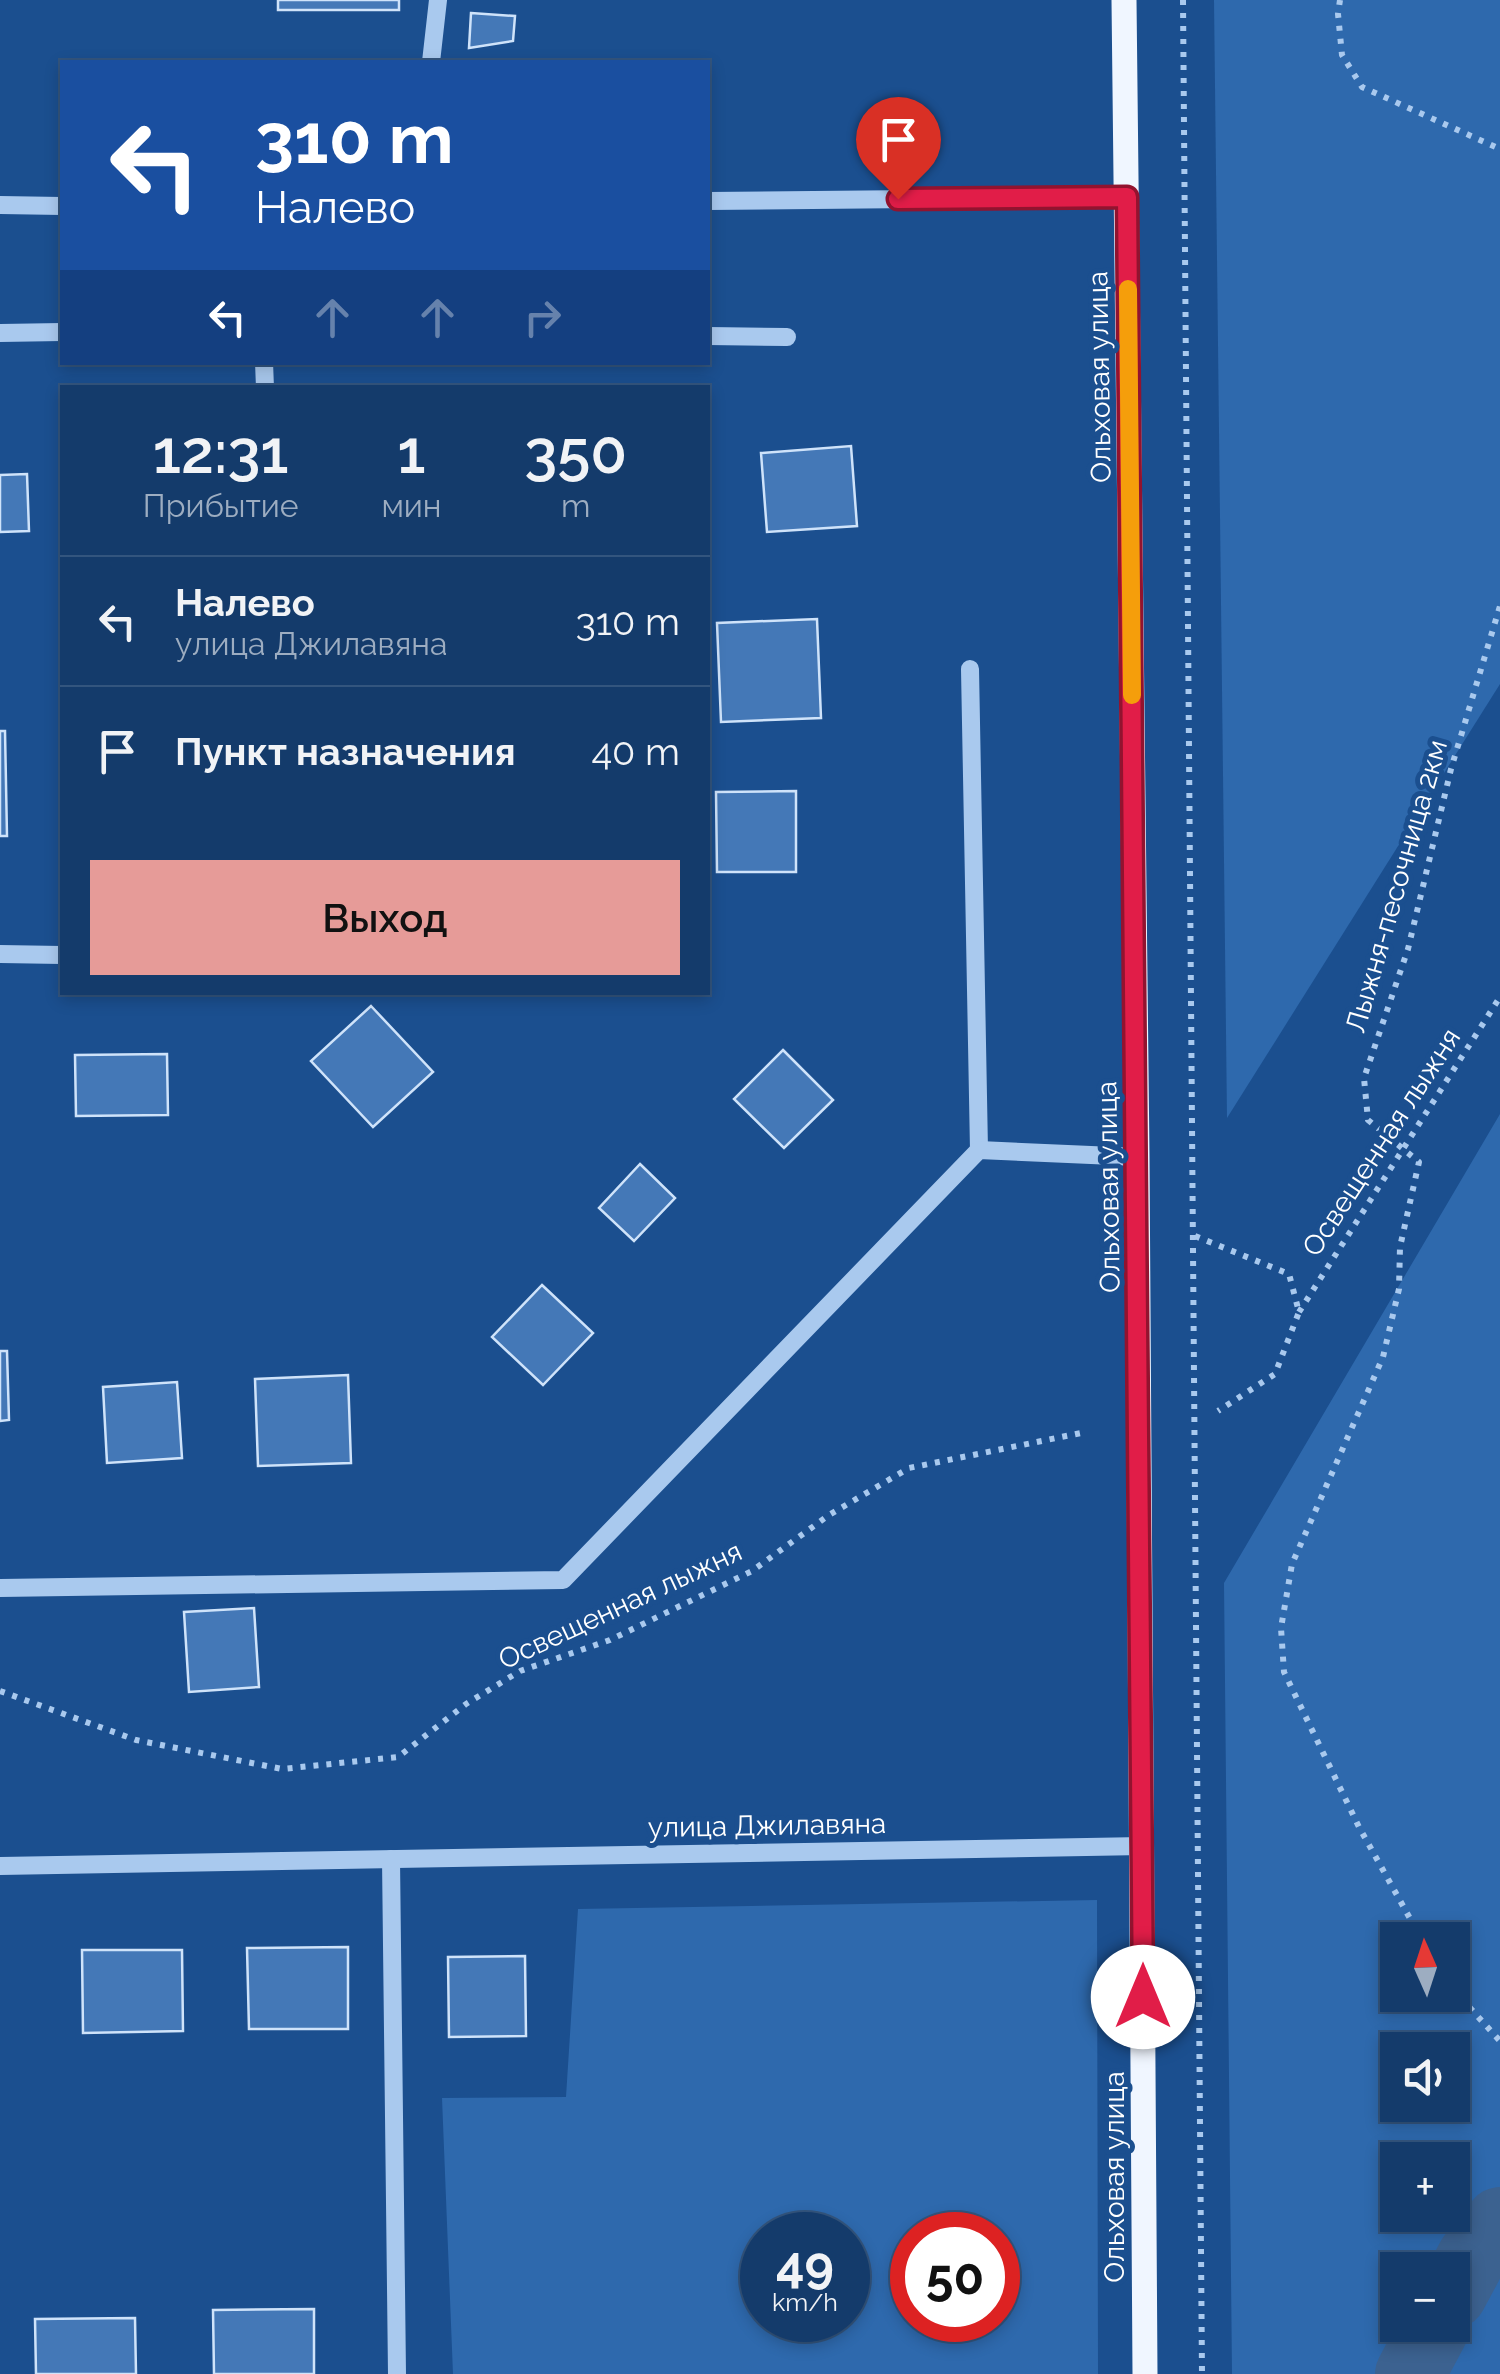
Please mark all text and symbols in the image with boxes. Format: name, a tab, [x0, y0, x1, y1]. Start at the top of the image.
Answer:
text: 310 m	[255, 97, 454, 179]
pin	[856, 97, 941, 200]
icon: left	[90, 100, 220, 230]
icon: arrive	[871, 112, 926, 167]
text: Налево	[255, 181, 415, 234]
street label: Ольховая улица	[1081, 271, 1118, 483]
icon: left	[200, 290, 255, 345]
icon: ahead	[305, 290, 360, 345]
icon: ahead	[410, 290, 465, 345]
icon: right	[515, 290, 570, 345]
text: 12:31	[153, 417, 289, 487]
text: 1	[397, 417, 426, 487]
text: 350	[524, 417, 627, 487]
text: Прибытие	[143, 487, 299, 524]
text: мин	[381, 487, 442, 524]
text: m	[561, 487, 590, 524]
text: Налево	[175, 580, 315, 625]
icon: left	[90, 594, 145, 649]
text: 310 m	[576, 599, 680, 644]
text: улица Джилавяна	[175, 625, 447, 662]
icon: arrive	[90, 724, 145, 779]
text: Пункт назначения	[175, 729, 516, 774]
text: 40 m	[591, 729, 680, 774]
street label: Лыжня-песочница 2км	[1339, 736, 1454, 1036]
button: Выход	[90, 860, 680, 975]
street label: Освещенная лыжня	[1296, 1022, 1467, 1262]
street label: Ольховая улица	[1090, 1081, 1127, 1293]
street label: Освещенная лыжня	[493, 1535, 747, 1676]
street label: улица Джилавяна	[648, 1807, 886, 1844]
north arrow	[1380, 1922, 1470, 2012]
map controls	[1380, 1922, 1470, 2342]
position arrow	[1091, 1945, 1195, 2049]
button: sound	[1380, 2032, 1470, 2122]
street label: Ольховая улица	[1098, 2071, 1131, 2283]
button: +	[1380, 2142, 1470, 2232]
speed limit sign: 50	[890, 2212, 1020, 2342]
text: 49	[776, 2235, 834, 2294]
button: −	[1380, 2252, 1470, 2342]
text: km/h	[772, 2287, 838, 2317]

